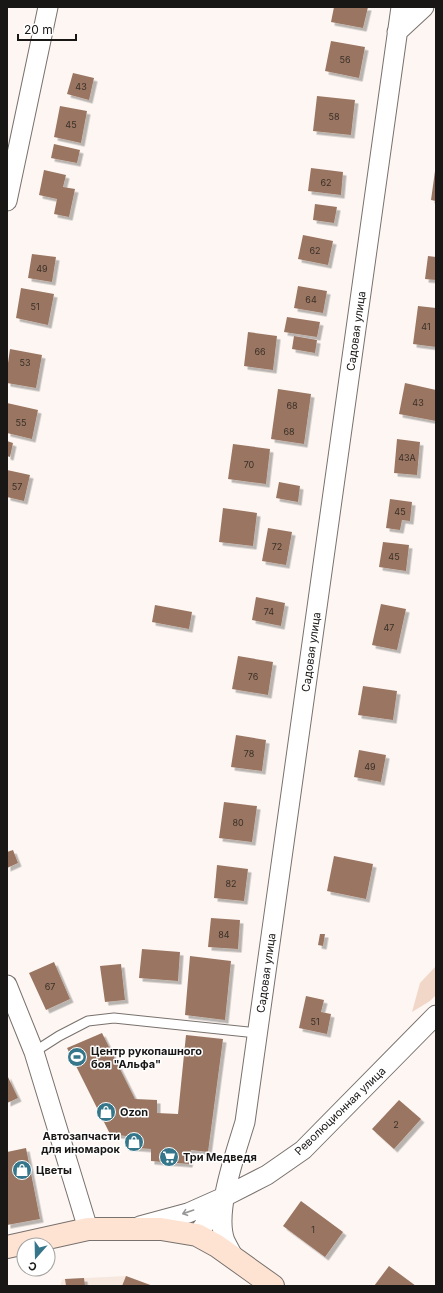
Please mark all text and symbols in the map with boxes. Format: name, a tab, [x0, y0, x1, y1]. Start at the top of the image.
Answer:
scale bar	[18, 16, 76, 42]
text: 20 m	[24, 22, 53, 37]
house number: 56	[339, 54, 351, 65]
house number: 43	[75, 81, 87, 92]
house number: 58	[328, 111, 340, 122]
house number: 45	[65, 119, 77, 130]
house number: 62	[320, 177, 332, 188]
house number: 62	[309, 245, 321, 256]
house number: 49	[36, 263, 48, 274]
street label: Садовая улица	[343, 290, 369, 372]
house number: 64	[305, 294, 317, 305]
house number: 51	[30, 301, 40, 312]
house number: 41	[421, 321, 431, 332]
house number: 66	[254, 346, 266, 357]
house number: 53	[19, 357, 31, 368]
house number: 43	[412, 397, 424, 408]
house number: 68	[286, 400, 298, 411]
house number: 55	[16, 417, 26, 428]
house number: 68	[283, 426, 295, 437]
house number: 43А	[398, 452, 416, 463]
house number: 70	[244, 459, 255, 470]
house number: 57	[12, 481, 22, 492]
house number: 45	[394, 506, 406, 517]
house number: 72	[272, 541, 282, 552]
house number: 45	[388, 551, 400, 562]
house number: 74	[264, 606, 274, 617]
street label: Садовая улица	[298, 611, 324, 693]
house number: 47	[384, 622, 394, 633]
house number: 76	[248, 671, 259, 682]
house number: 78	[244, 748, 255, 759]
house number: 49	[364, 761, 376, 772]
house number: 80	[232, 817, 244, 828]
house number: 82	[225, 878, 237, 889]
house number: 84	[218, 929, 230, 940]
street label: Садовая улица	[253, 932, 279, 1014]
house number: 67	[45, 981, 55, 992]
house number: 51	[310, 1016, 320, 1027]
place label: Центр рукопашного боя "Альфа"	[91, 1044, 202, 1071]
sports icon: Центр рукопашного боя "Альфа"	[66, 1046, 88, 1068]
street label: Революционная улица	[292, 1064, 388, 1158]
shop icon: Ozon	[95, 1101, 117, 1123]
place label: Ozon	[120, 1105, 148, 1119]
house number: 2	[393, 1119, 399, 1130]
place label: Автозапчасти для иномарок	[41, 1129, 121, 1156]
shop icon: Автозапчасти для иномарок	[123, 1131, 145, 1153]
supermarket icon: Три Медведя	[158, 1146, 180, 1168]
place label: Три Медведя	[183, 1150, 257, 1164]
shop icon: Цветы	[11, 1159, 33, 1181]
place label: Цветы	[36, 1163, 72, 1177]
one-way arrow	[182, 1209, 195, 1216]
house number: 1	[311, 1224, 315, 1235]
north arrow	[16, 1237, 56, 1277]
text: С	[26, 1258, 39, 1274]

